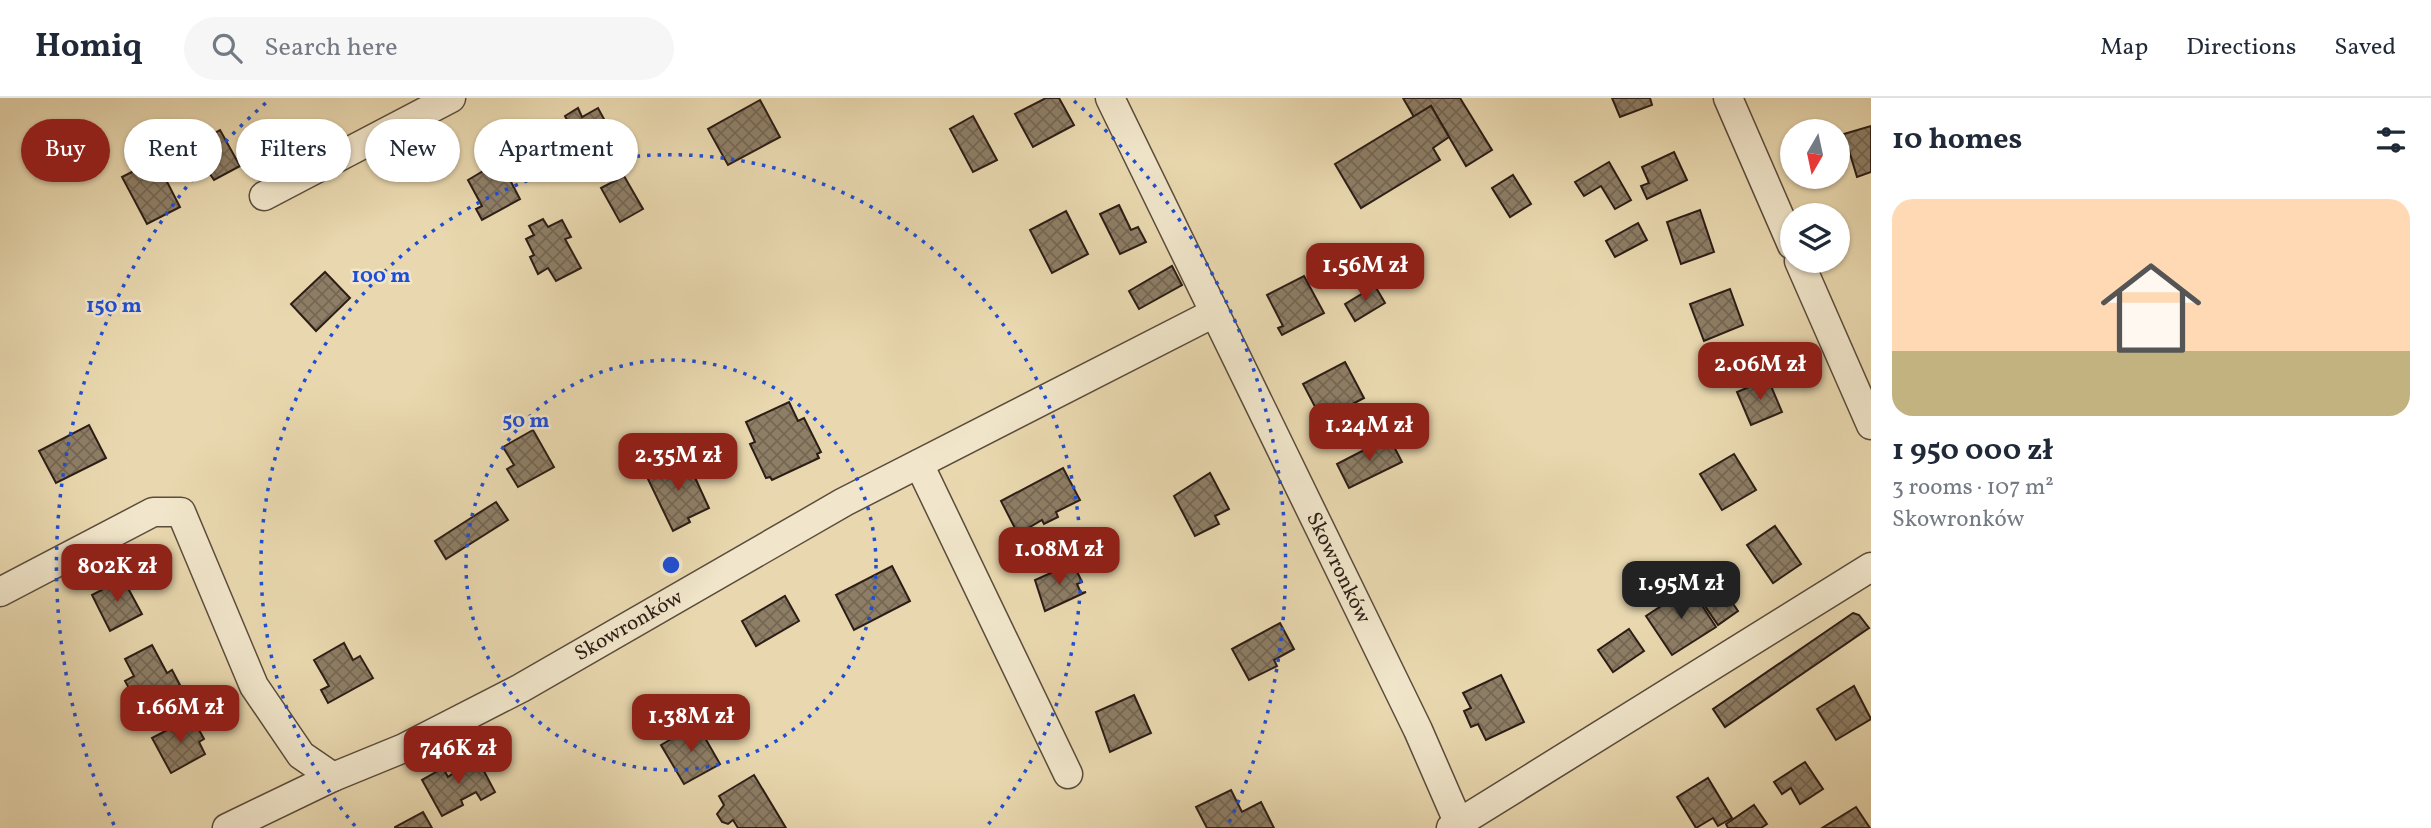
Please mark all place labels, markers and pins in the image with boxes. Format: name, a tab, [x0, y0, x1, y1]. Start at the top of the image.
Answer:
pin: 1.56M zł	[1293, 244, 1437, 303]
pin: 2.06M zł	[1688, 342, 1832, 402]
pin: 1.24M zł	[1297, 404, 1441, 463]
pin: 2.35M zł	[606, 434, 750, 493]
pin: 1.08M zł	[987, 528, 1131, 587]
pin: 802K zł	[52, 545, 182, 604]
centre of rings	[659, 553, 683, 577]
pin: 1.95M zł	[1609, 561, 1753, 621]
pin: 1.66M zł	[108, 686, 252, 745]
pin: 1.38M zł	[619, 694, 763, 754]
pin: 746K zł	[393, 726, 523, 786]

